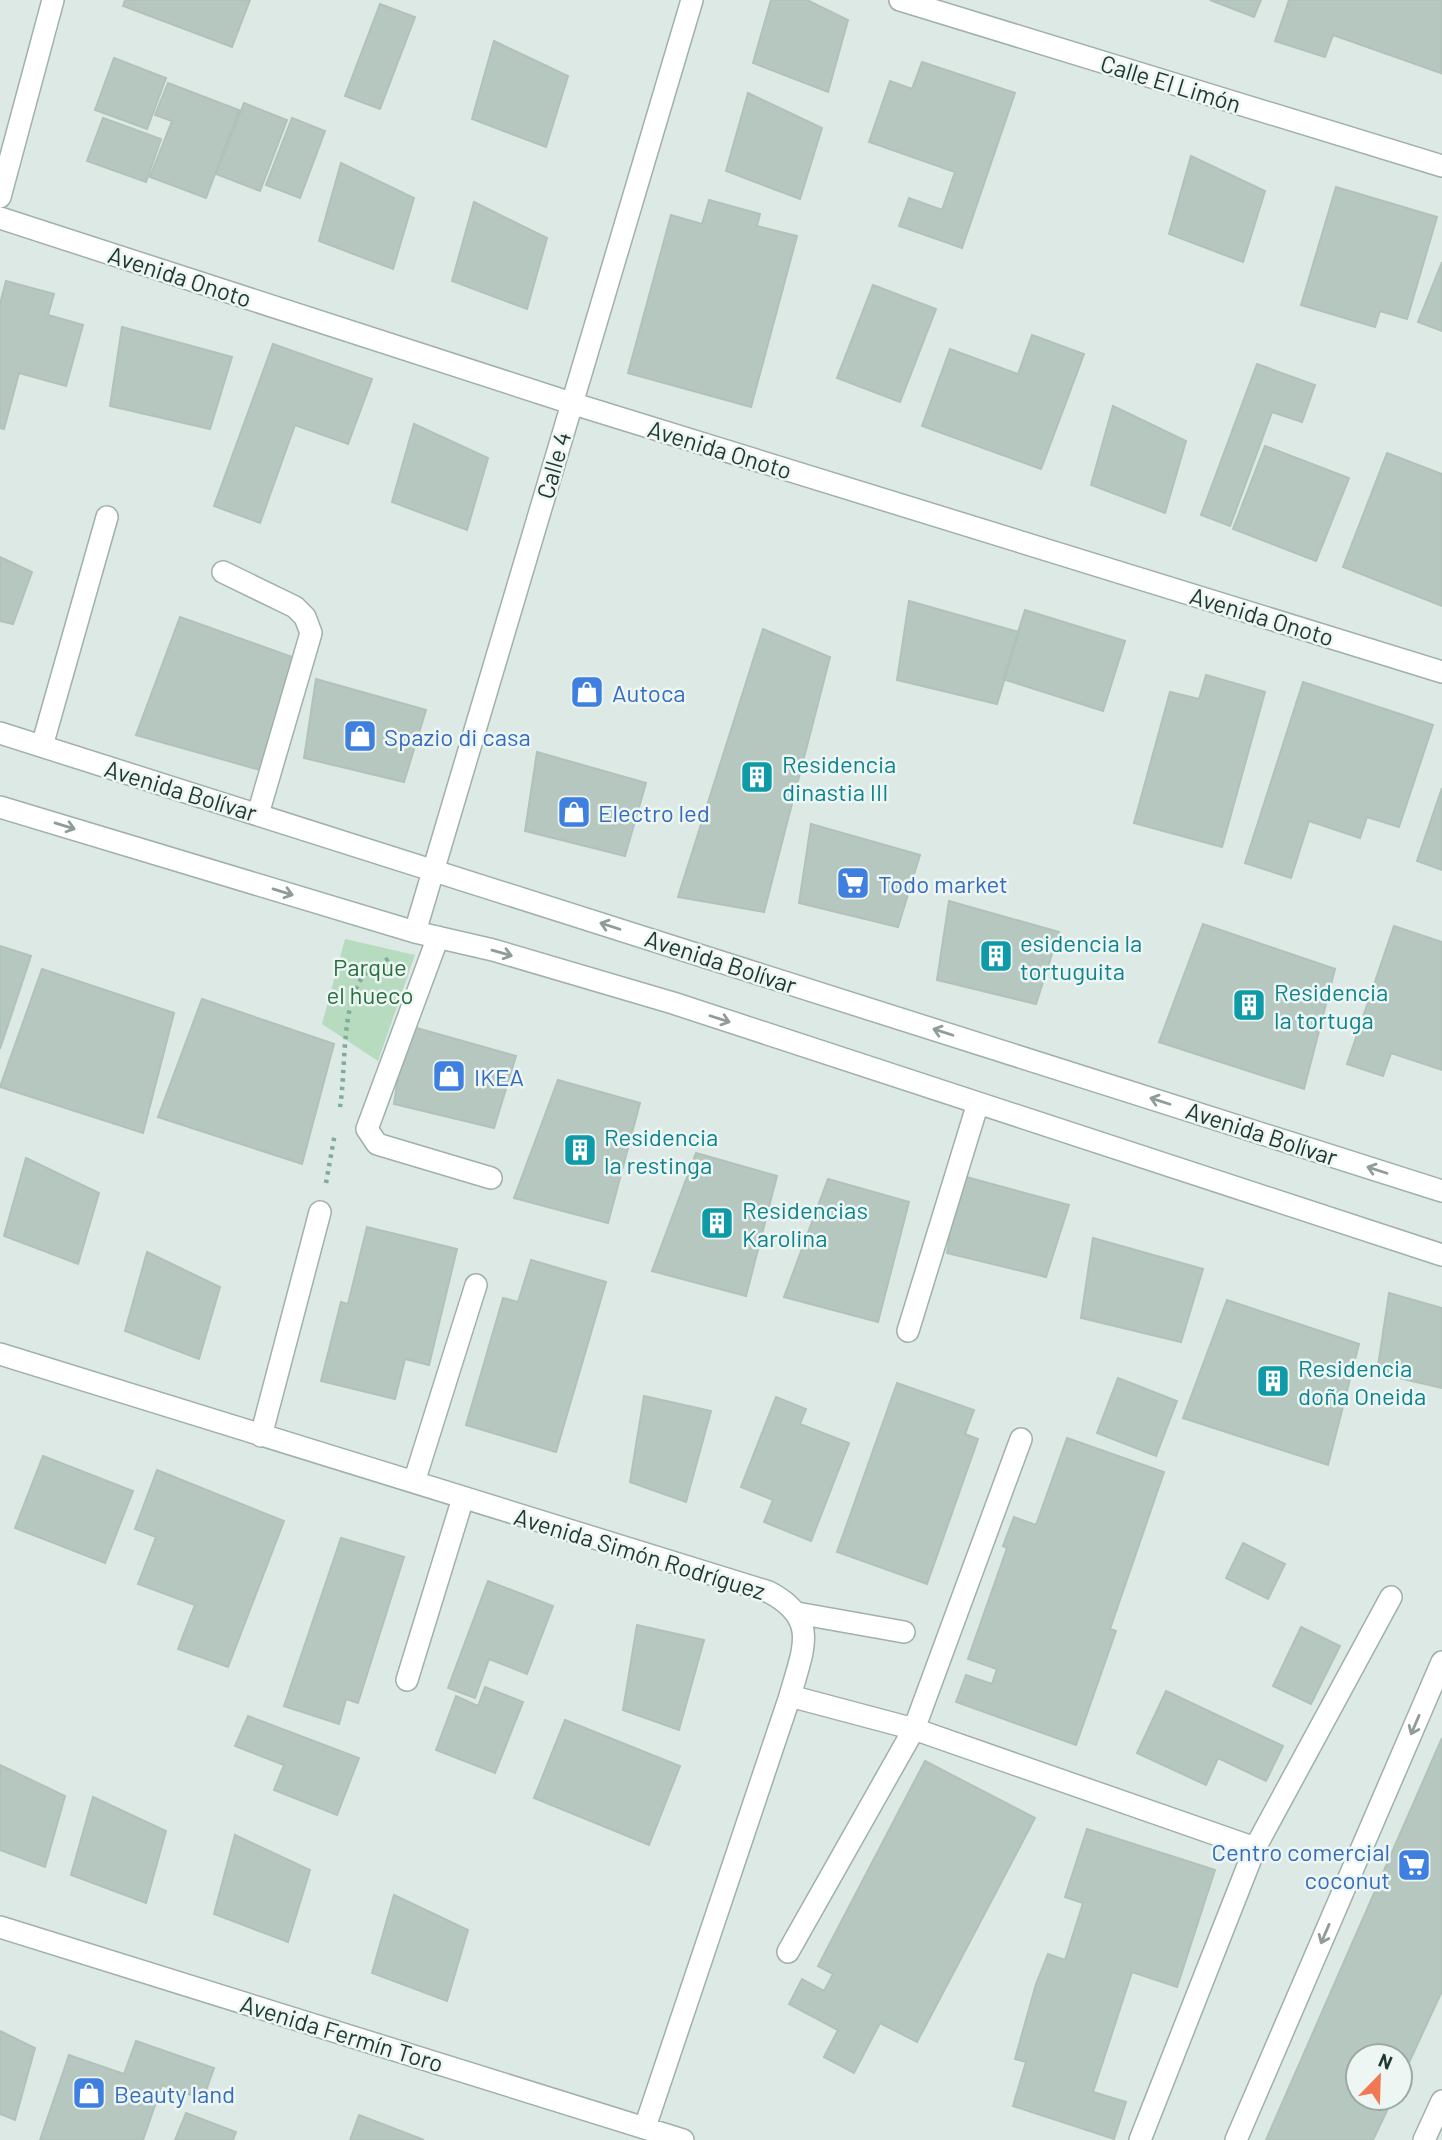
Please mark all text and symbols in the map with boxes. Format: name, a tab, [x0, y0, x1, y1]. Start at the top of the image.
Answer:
street label: Calle El Limón	[1097, 48, 1245, 118]
street label: Avenida Onoto	[105, 239, 255, 313]
street label: Avenida Onoto	[645, 413, 795, 485]
street label: Calle 4	[530, 428, 576, 502]
street label: Avenida Onoto	[1187, 580, 1337, 652]
shop icon: Autoca	[568, 673, 606, 711]
place label: Autoca	[612, 678, 686, 707]
shop icon: Spazio di casa	[341, 717, 379, 755]
place label: Spazio di casa	[384, 722, 531, 751]
place label: Residencia dinastia III	[782, 749, 896, 806]
street label: Avenida Bolívar	[101, 753, 261, 827]
building icon: Residencia dinastia III	[738, 758, 776, 796]
shop icon: Electro led	[555, 793, 593, 831]
place label: Electro led	[598, 798, 710, 827]
one-way arrow	[54, 821, 76, 834]
supermarket icon: Todo market	[834, 864, 872, 902]
place label: Todo market	[878, 869, 1008, 898]
one-way arrow	[272, 886, 294, 899]
one-way arrow	[599, 918, 621, 931]
street label: Avenida Bolívar	[641, 923, 801, 999]
place label: esidencia la tortuguita	[1020, 928, 1142, 985]
building icon: esidencia la tortuguita	[977, 937, 1015, 975]
one-way arrow	[491, 948, 513, 961]
park label: Parque el hueco	[326, 952, 414, 1009]
place label: Residencia la tortuga	[1274, 977, 1388, 1034]
building icon: Residencia la tortuga	[1230, 986, 1268, 1024]
one-way arrow	[709, 1013, 731, 1026]
one-way arrow	[933, 1025, 955, 1037]
shop icon: IKEA	[430, 1057, 468, 1095]
place label: IKEA	[474, 1062, 524, 1091]
one-way arrow	[1150, 1094, 1172, 1106]
street label: Avenida Bolívar	[1182, 1095, 1342, 1171]
place label: Residencia la restinga	[604, 1122, 718, 1179]
building icon: Residencia la restinga	[561, 1131, 599, 1169]
one-way arrow	[1366, 1163, 1388, 1176]
place label: Residencias Karolina	[742, 1195, 868, 1252]
building icon: Residencias Karolina	[698, 1204, 736, 1242]
place label: Residencia doña Oneida	[1298, 1353, 1426, 1410]
building icon: Residencia doña Oneida	[1254, 1362, 1292, 1400]
street label: Avenida Simón Rodríguez	[511, 1501, 769, 1605]
one-way arrow	[1408, 1714, 1421, 1735]
place label: Centro comercial coconut	[1212, 1837, 1390, 1894]
supermarket icon: Centro comercial coconut	[1395, 1846, 1433, 1884]
one-way arrow	[1318, 1923, 1331, 1944]
street label: Avenida Fermín Toro	[237, 1988, 447, 2078]
north arrow	[1344, 2042, 1414, 2112]
text: N	[1376, 2048, 1396, 2074]
shop icon: Beauty land	[70, 2074, 108, 2112]
place label: Beauty land	[114, 2079, 235, 2108]

